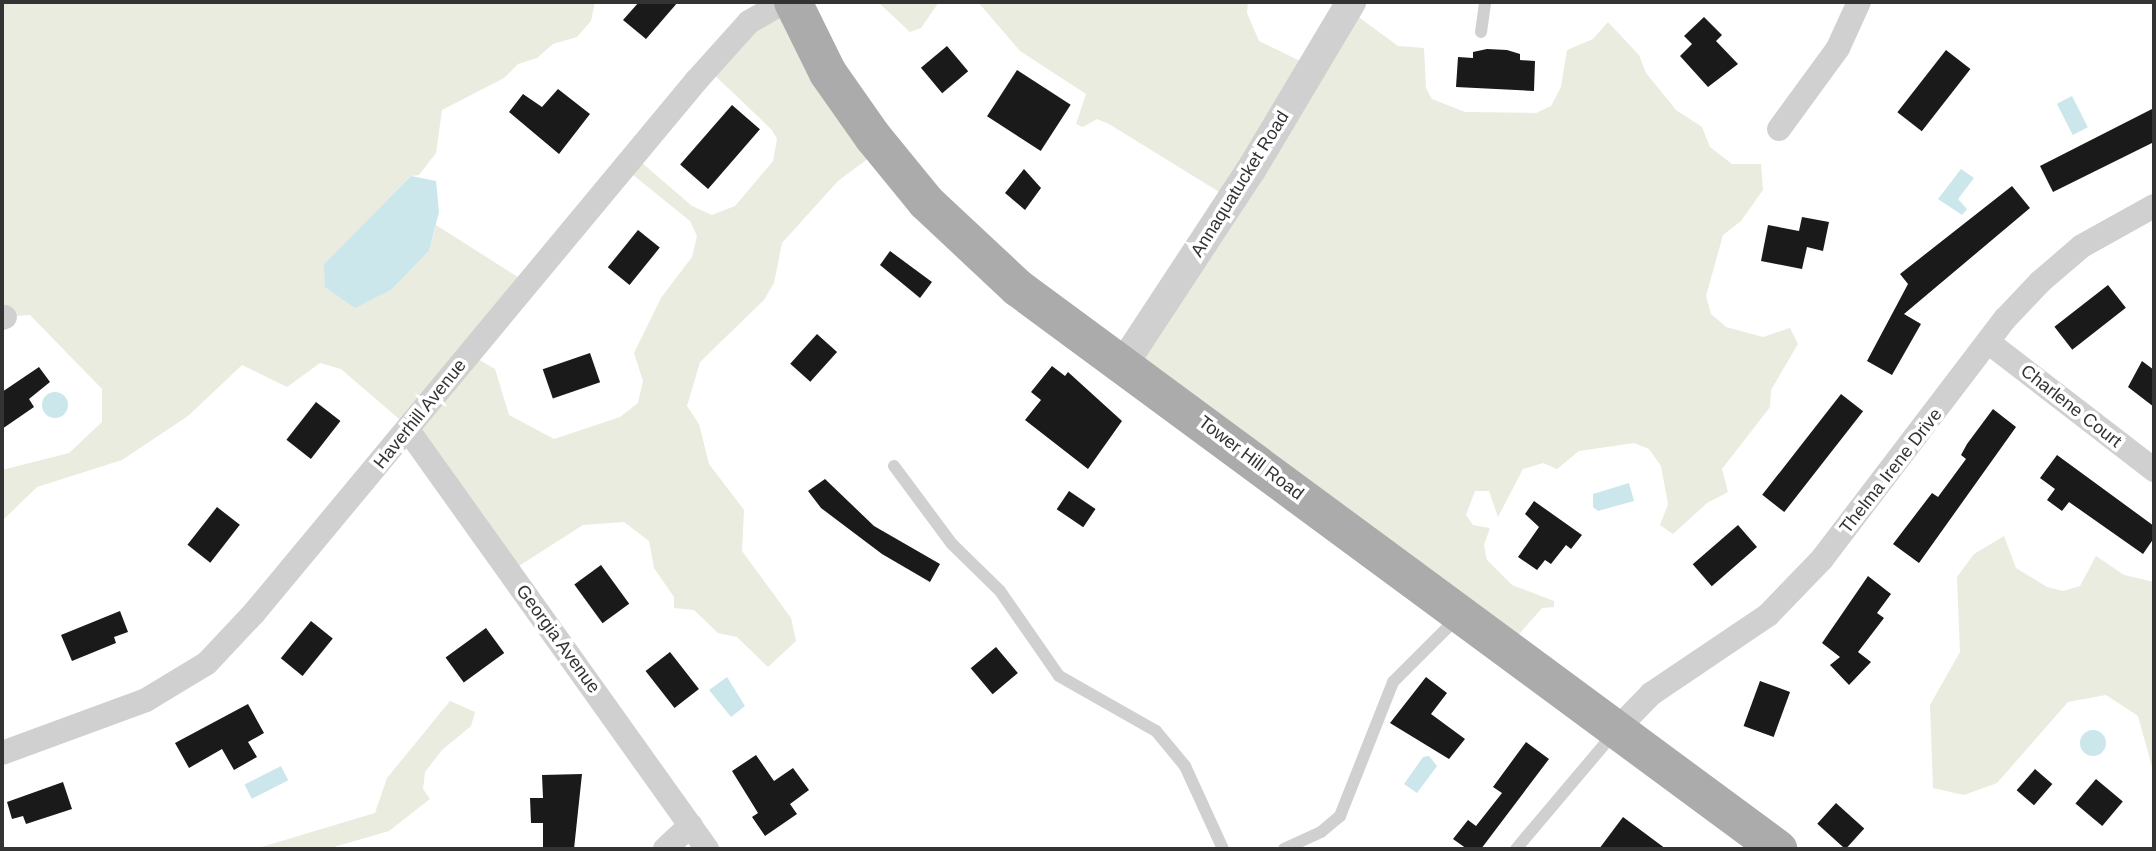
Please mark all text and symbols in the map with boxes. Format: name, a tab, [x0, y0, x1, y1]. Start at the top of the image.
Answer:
street label: Annaquatucket Road	[1186, 107, 1294, 261]
street label: Haverhill Avenue	[369, 354, 471, 474]
street label: Charlene Court	[2016, 360, 2126, 452]
street label: Thelma Irene Drive	[1835, 404, 1947, 538]
street label: Tower Hill Road	[1194, 411, 1308, 505]
street label: Georgia Avenue	[511, 580, 605, 698]

